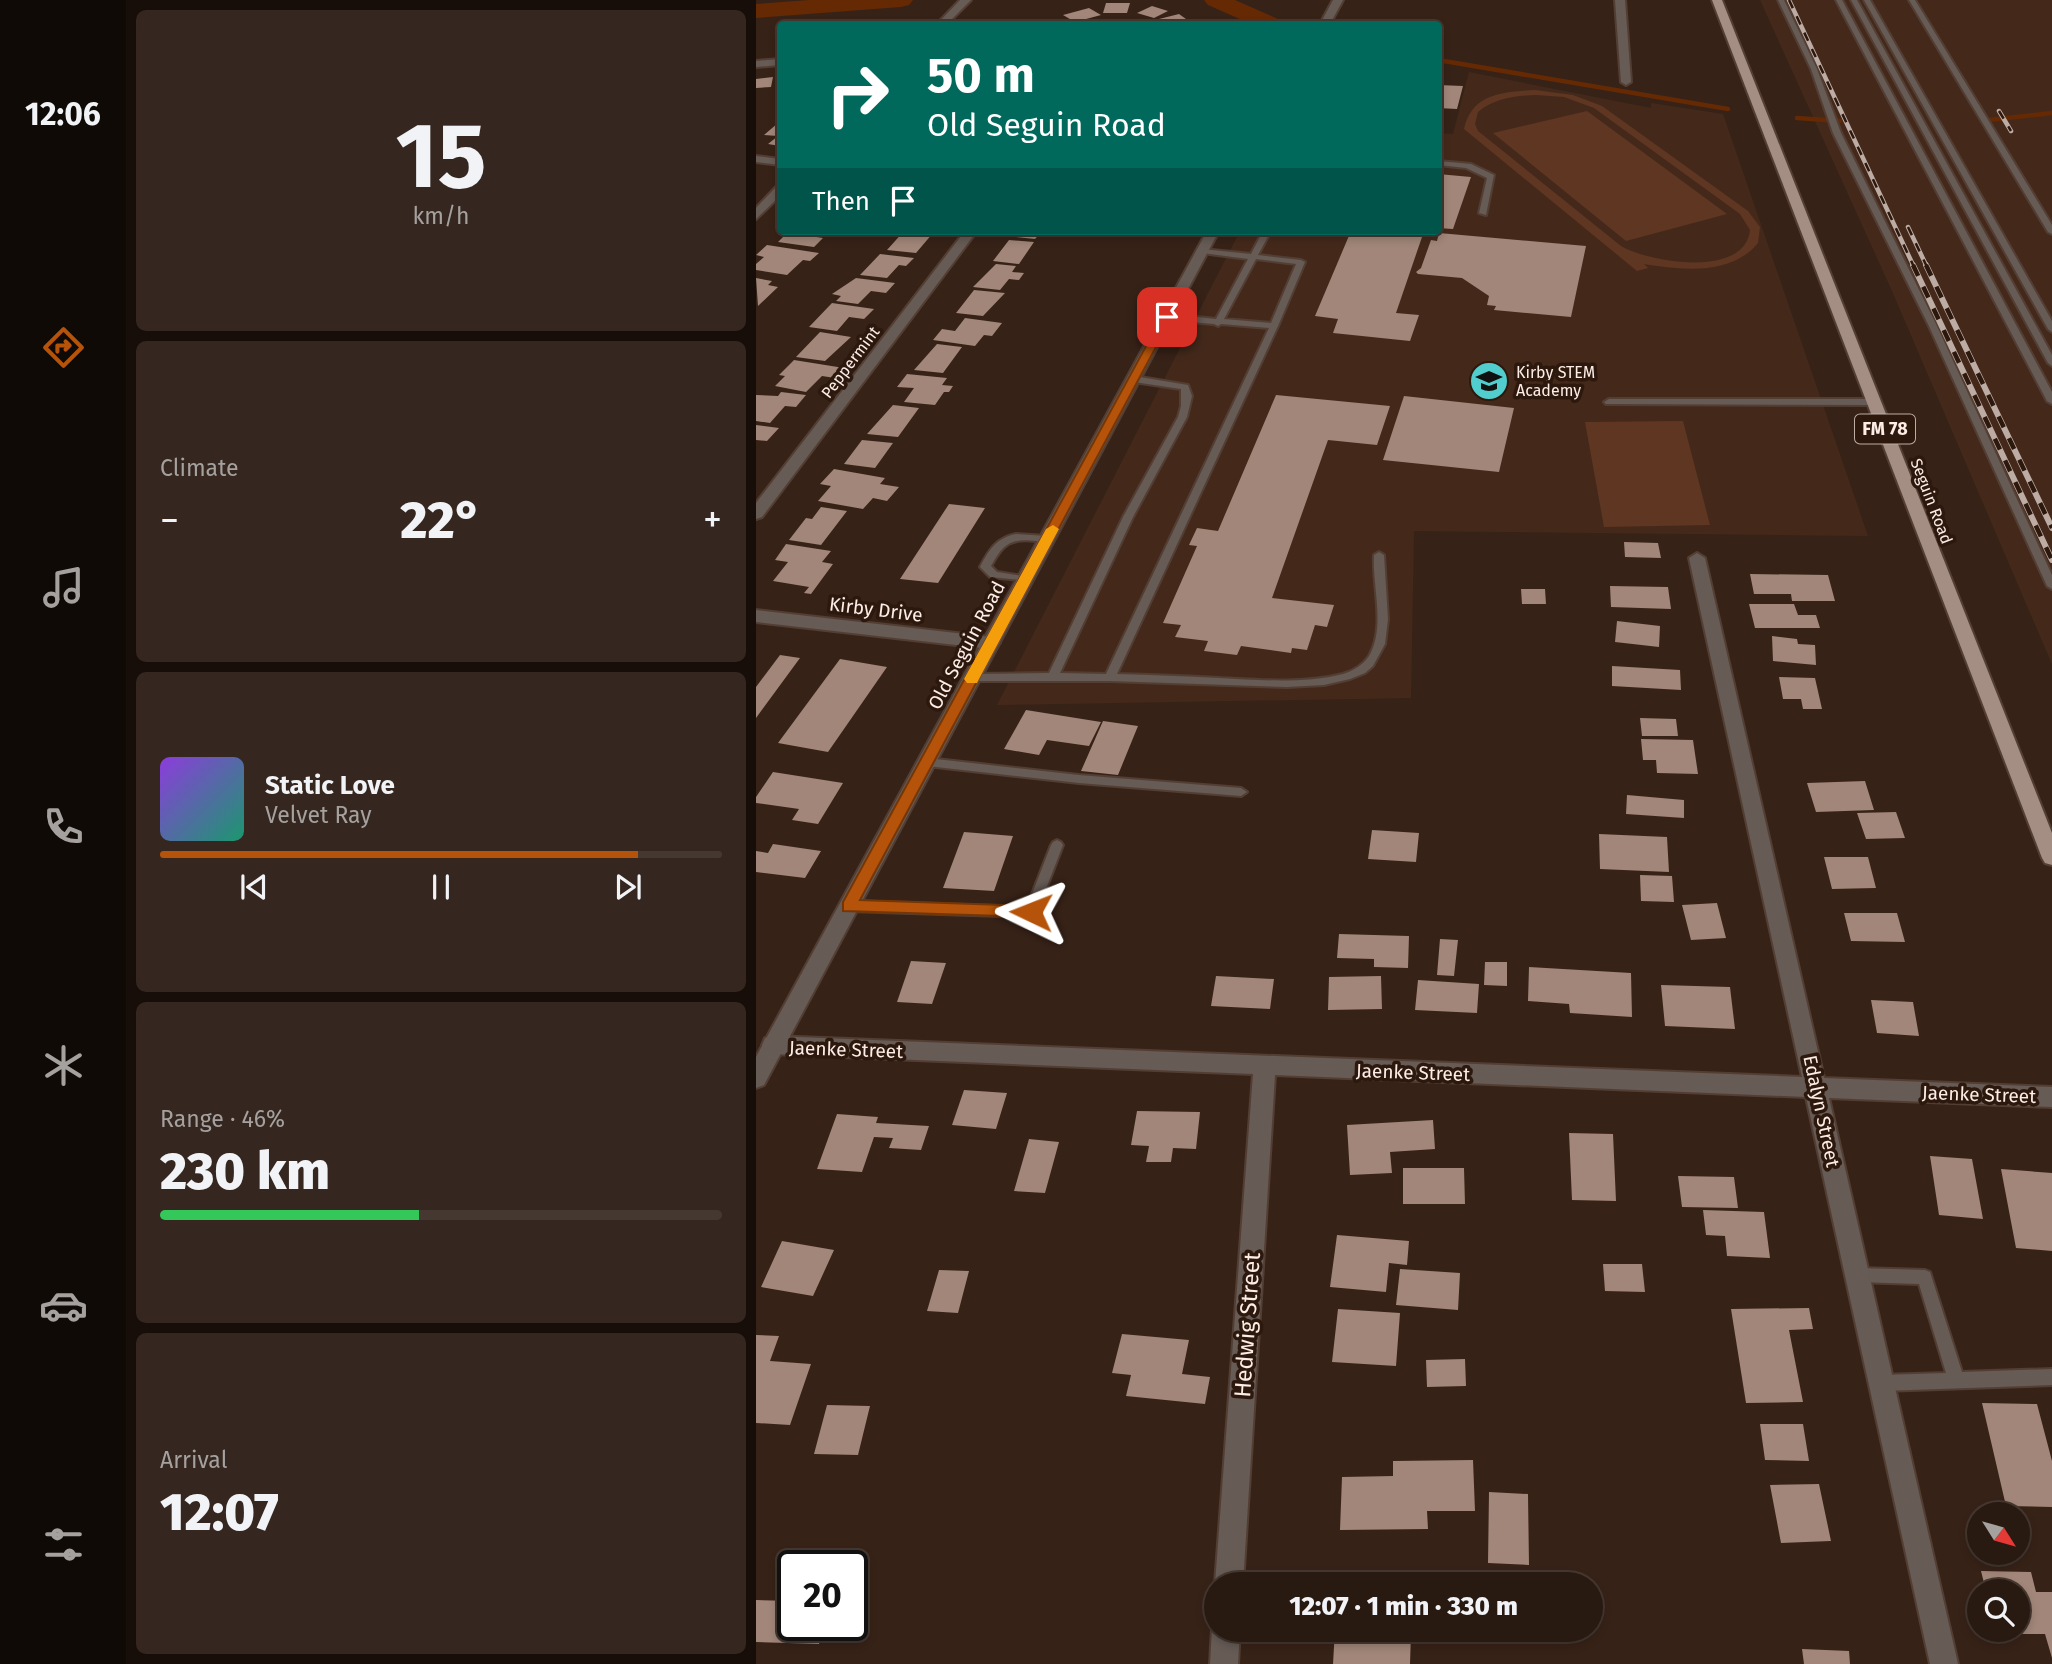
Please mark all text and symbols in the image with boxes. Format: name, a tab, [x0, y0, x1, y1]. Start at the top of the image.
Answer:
text: 50 m	[927, 46, 1035, 105]
icon: right	[812, 49, 903, 140]
text: 12:06	[25, 95, 101, 133]
text: 15	[395, 102, 487, 211]
text: Old Seguin Road	[927, 106, 1166, 144]
icon: arrive	[884, 182, 922, 220]
text: Then	[812, 186, 870, 217]
text: km/h	[413, 202, 469, 230]
pin	[1137, 287, 1197, 347]
icon: arrive	[1148, 298, 1186, 336]
icon: directions	[39, 323, 88, 372]
street label: Peppermint	[817, 323, 884, 402]
school or university icon: Kirby STEM Academy	[1468, 360, 1510, 402]
place label: Kirby STEM Academy	[1516, 363, 1595, 400]
road number: FM 78	[1855, 414, 1915, 444]
text: Climate	[160, 454, 239, 482]
street label: Seguin Road	[1907, 456, 1957, 547]
text: 22°	[400, 489, 482, 552]
text: −	[160, 497, 179, 543]
text: +	[703, 497, 722, 543]
icon: music	[39, 563, 88, 612]
street label: Old Seguin Road	[923, 577, 1010, 713]
street label: Kirby Drive	[828, 592, 924, 627]
text: Static Love	[265, 770, 395, 801]
text: Velvet Ray	[265, 801, 372, 829]
icon: phone	[39, 802, 88, 851]
icon: previous	[235, 868, 273, 906]
icon: pause	[422, 868, 460, 906]
icon: next	[609, 868, 647, 906]
position arrow	[994, 875, 1068, 949]
street label: Jaenke Street	[789, 1036, 904, 1063]
icon: climate	[39, 1041, 88, 1090]
street label: Edalyn Street	[1798, 1053, 1845, 1169]
street label: Jaenke Street	[1356, 1059, 1471, 1086]
street label: Jaenke Street	[1922, 1081, 2037, 1108]
text: Range · 46%	[160, 1105, 285, 1133]
text: 230 km	[160, 1140, 330, 1203]
street label: Hedwig Street	[1228, 1251, 1266, 1398]
icon: car	[39, 1281, 88, 1330]
text: Arrival	[160, 1446, 227, 1474]
text: 12:07	[160, 1481, 279, 1544]
north arrow	[1967, 1502, 2030, 1564]
map controls	[1967, 1502, 2030, 1642]
icon: filters	[39, 1520, 88, 1569]
speed limit sign: 20	[777, 1550, 868, 1641]
button: search	[1967, 1579, 2030, 1642]
text: 12:07 · 1 min · 330 m	[1289, 1591, 1518, 1622]

